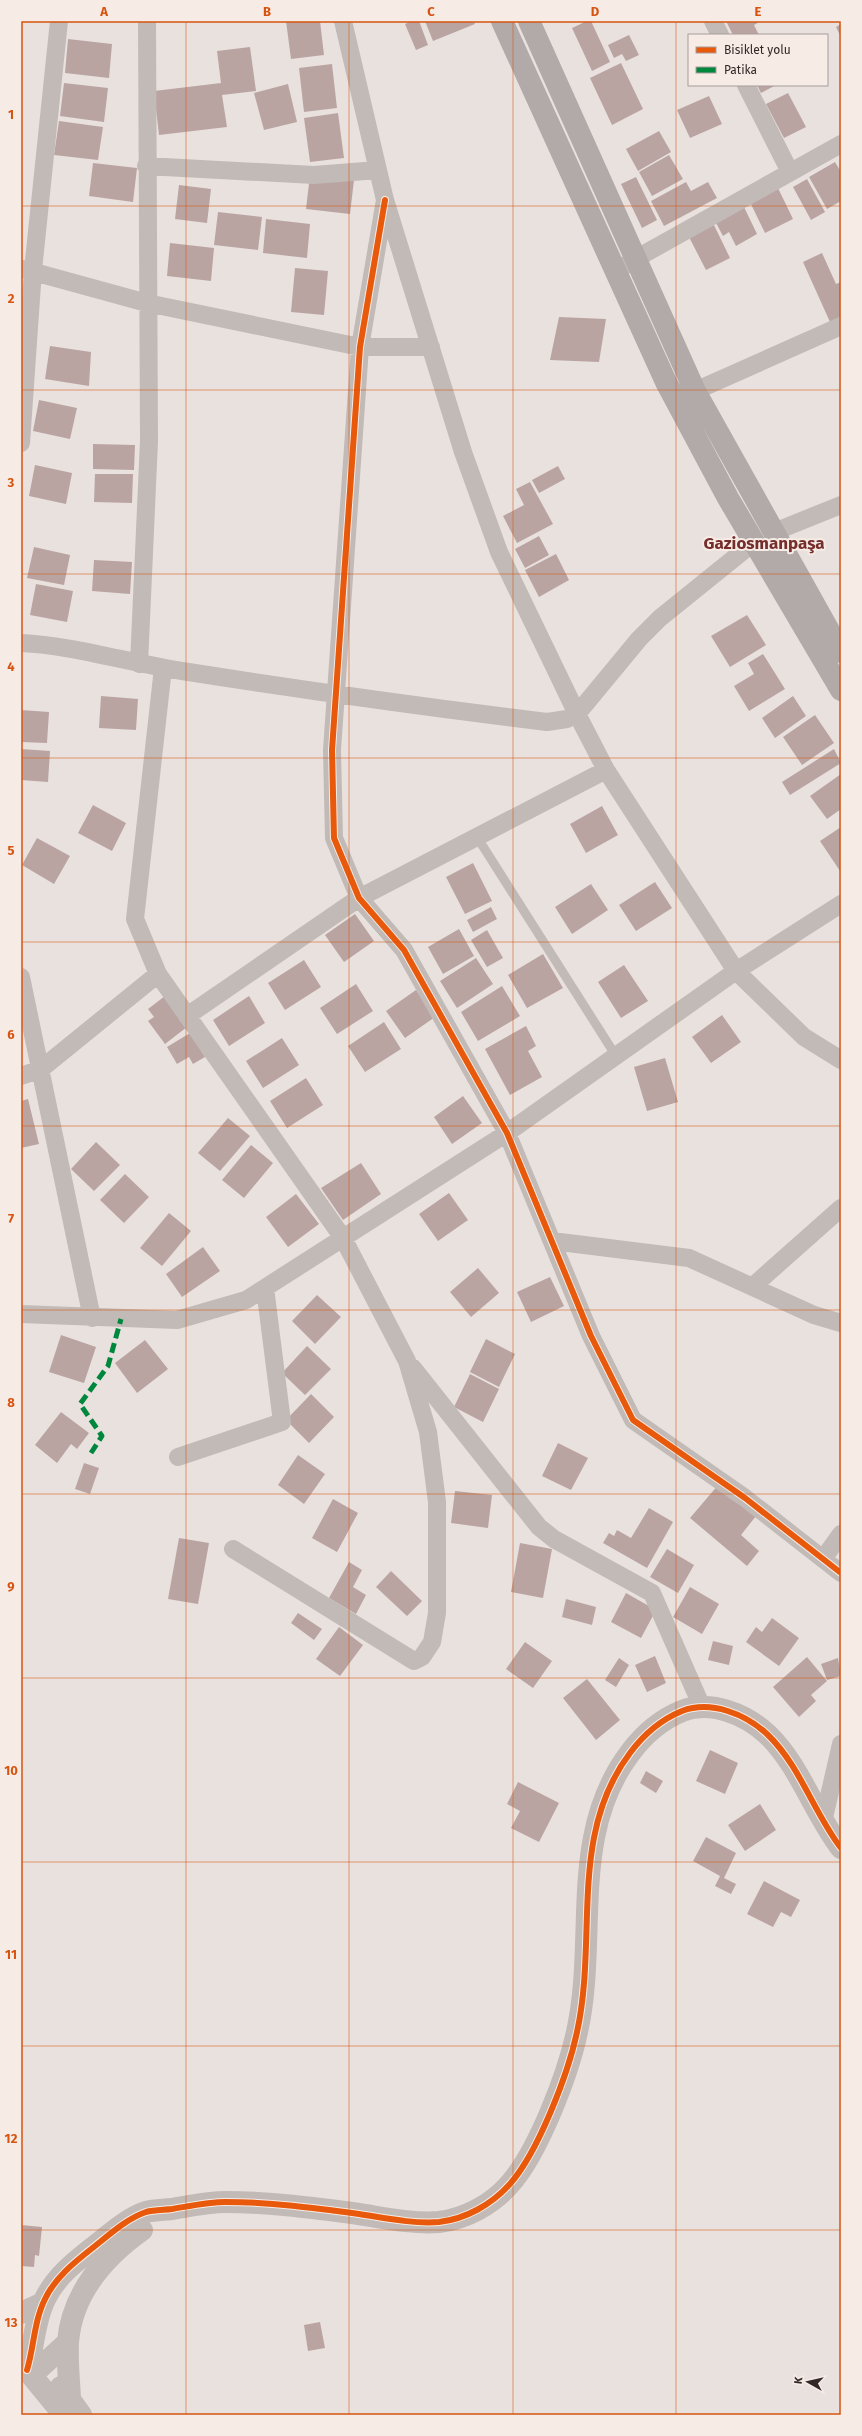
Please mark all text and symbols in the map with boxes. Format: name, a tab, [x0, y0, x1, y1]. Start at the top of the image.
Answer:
text: A	[99, 4, 108, 19]
text: B	[263, 4, 271, 19]
text: C	[427, 4, 435, 19]
text: D	[591, 4, 600, 19]
text: E	[755, 4, 762, 19]
legend	[688, 34, 828, 86]
text: Bisiklet yolu	[724, 43, 791, 57]
text: Patika	[724, 63, 757, 77]
text: 1	[8, 107, 14, 122]
text: 2	[8, 291, 15, 306]
text: 3	[7, 475, 15, 490]
district label: Gaziosmanpaşa	[704, 533, 825, 554]
text: 4	[7, 659, 15, 674]
text: 5	[8, 843, 15, 858]
text: 6	[7, 1027, 15, 1042]
text: 7	[8, 1211, 14, 1226]
text: 8	[7, 1395, 15, 1410]
text: 9	[7, 1579, 15, 1594]
text: 10	[4, 1763, 18, 1778]
text: 11	[5, 1947, 17, 1962]
text: 12	[5, 2131, 18, 2146]
text: 13	[5, 2315, 18, 2330]
north arrow	[788, 2362, 828, 2402]
text: K	[792, 2375, 806, 2385]

